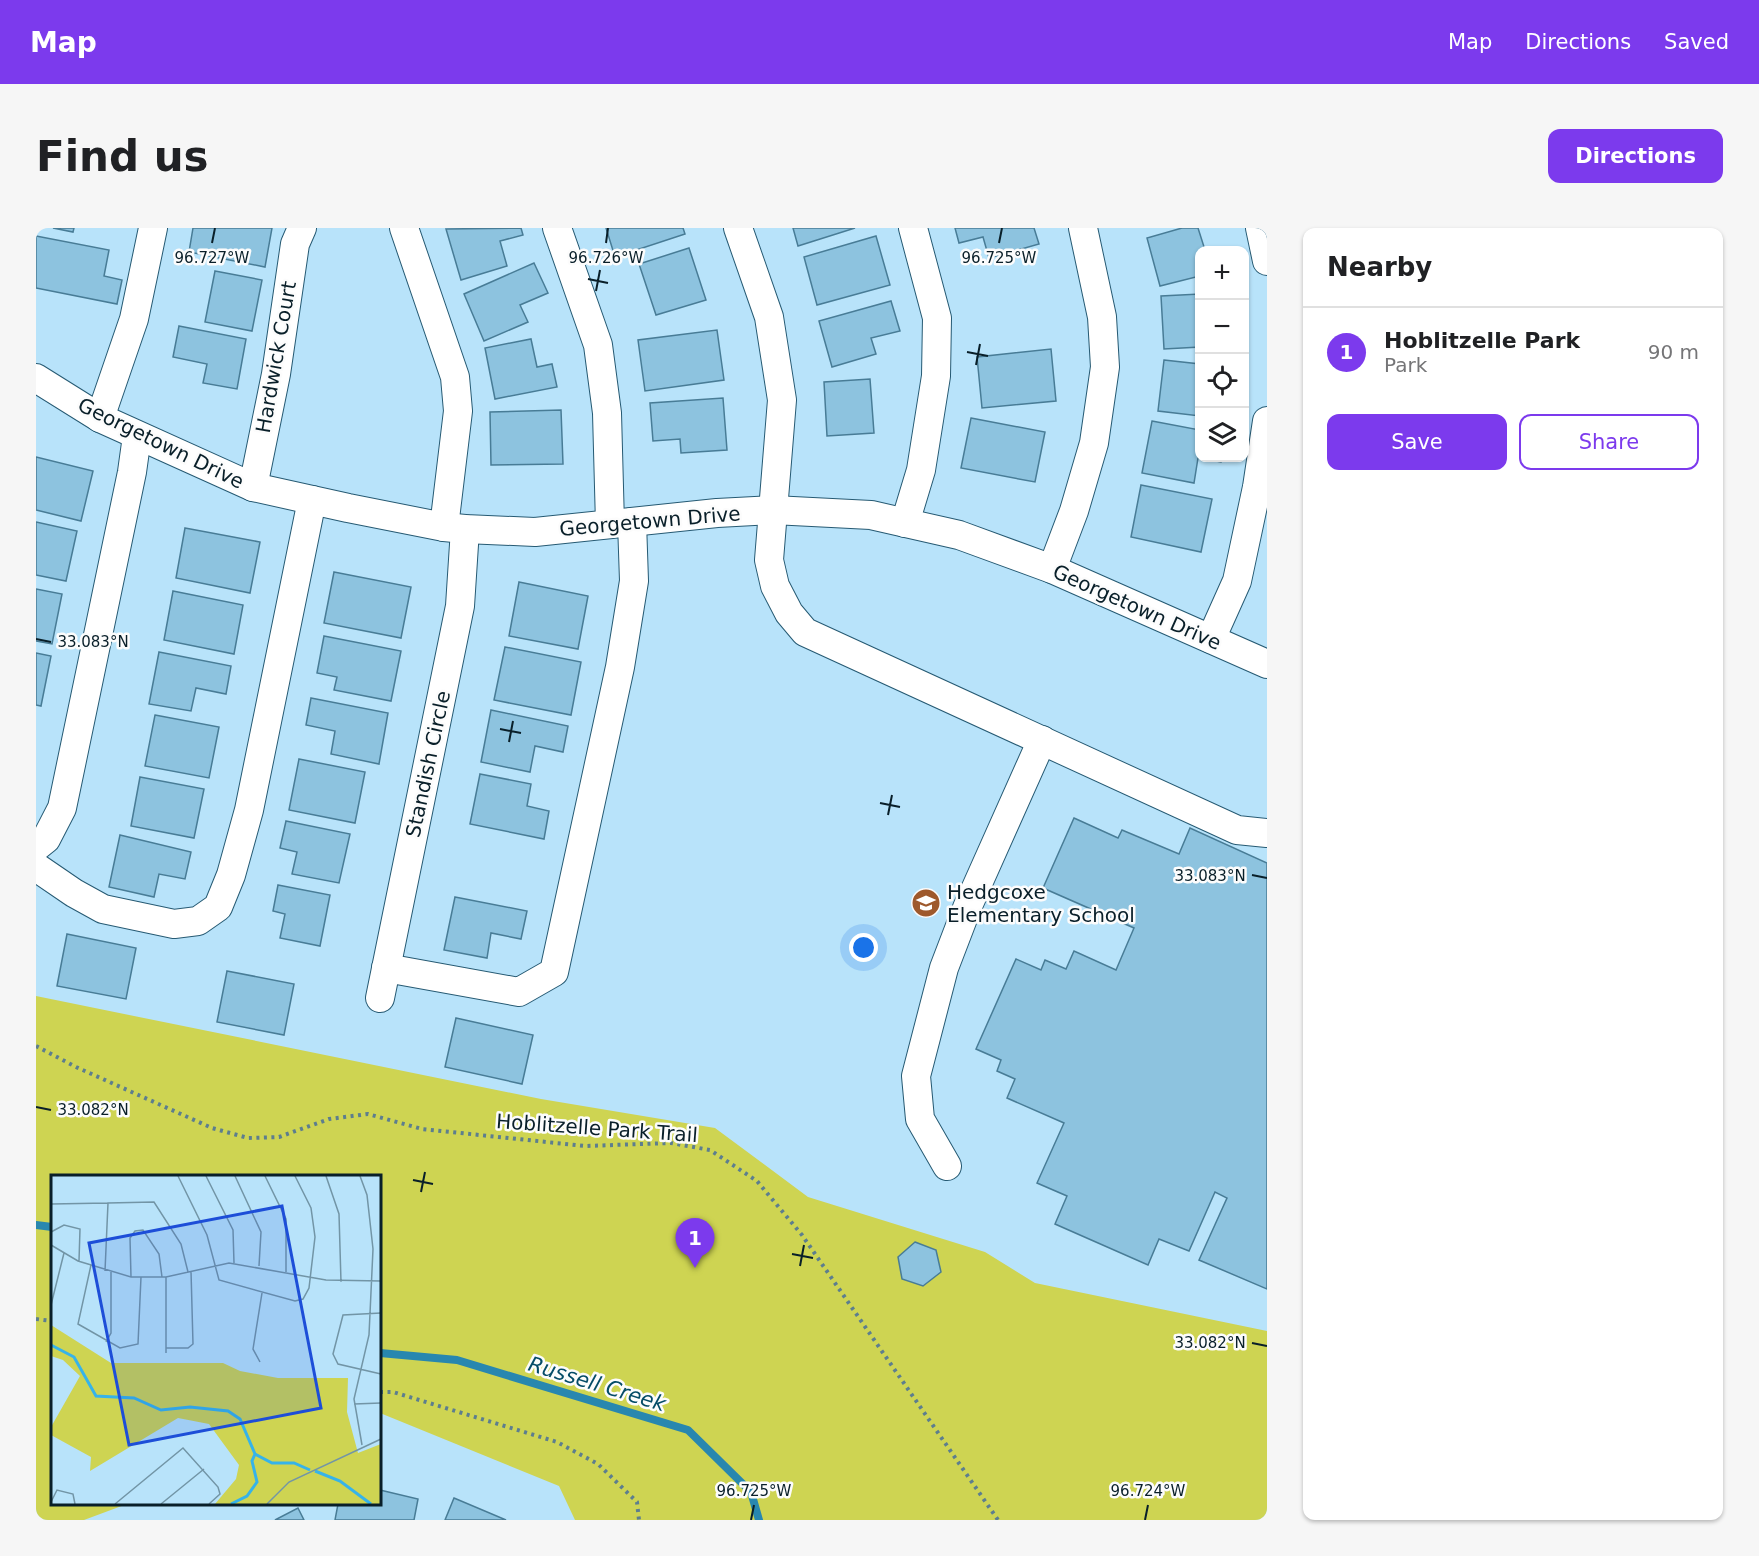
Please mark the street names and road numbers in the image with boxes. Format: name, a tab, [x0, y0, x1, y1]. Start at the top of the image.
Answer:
street label: Hardwick Court	[251, 279, 301, 435]
street label: Georgetown Drive	[74, 392, 248, 494]
street label: Georgetown Drive	[558, 501, 742, 541]
street label: Georgetown Drive	[1049, 559, 1225, 655]
street label: Standish Circle	[401, 688, 455, 840]
street label: Hoblitzelle Park Trail	[495, 1109, 699, 1147]

